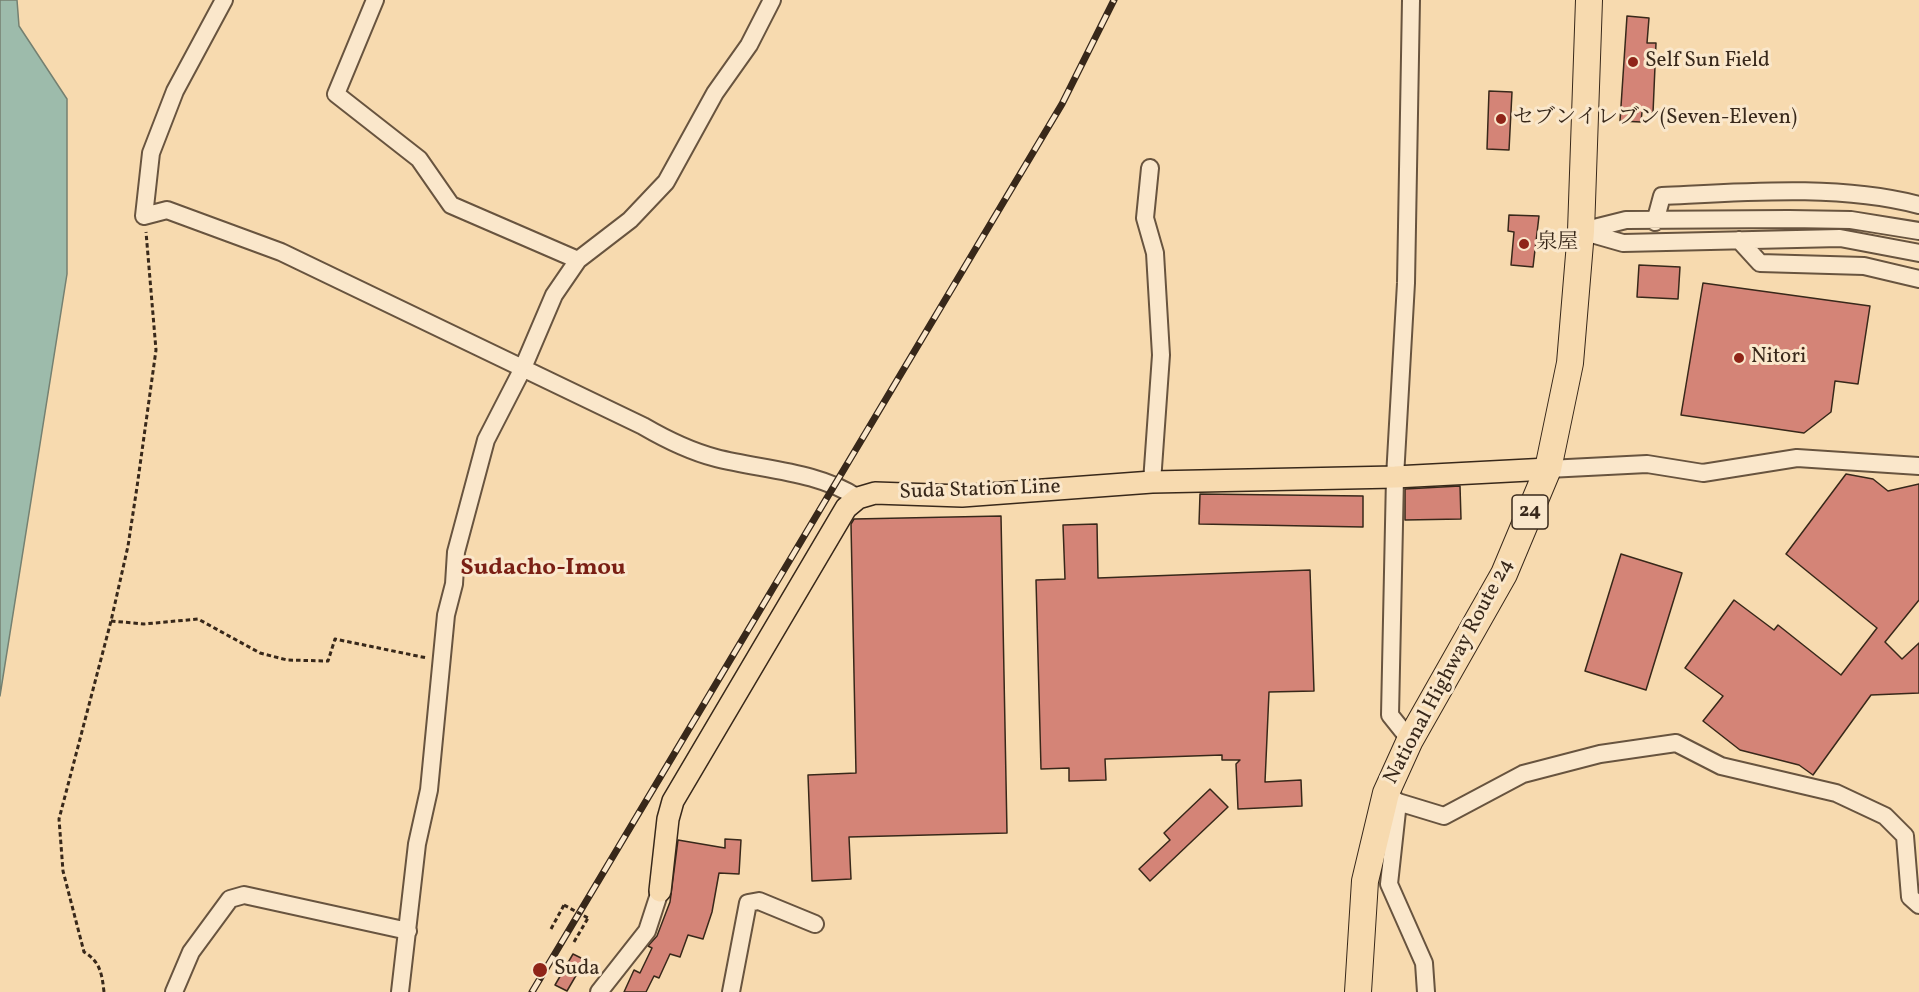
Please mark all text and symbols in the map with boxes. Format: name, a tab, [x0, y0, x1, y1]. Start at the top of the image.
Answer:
place label: Self Sun Field	[1645, 49, 1770, 75]
marker: Self Sun Field	[1626, 55, 1640, 69]
place label: セブンイレブン(Seven-Eleven)	[1513, 106, 1797, 132]
marker: セブンイレブン(Seven-Eleven)	[1494, 112, 1508, 126]
place label: 泉屋	[1536, 231, 1578, 257]
marker: 泉屋	[1517, 237, 1531, 251]
place label: Nitori	[1751, 345, 1806, 371]
marker: Nitori	[1732, 351, 1746, 365]
street label: Suda Station Line	[899, 476, 1061, 506]
road number: 24	[1512, 495, 1548, 529]
street label: National Highway Route 24	[1380, 555, 1520, 789]
district label: Sudacho-Imou	[460, 556, 626, 584]
place label: Suda	[554, 957, 600, 983]
marker: Suda	[531, 961, 549, 979]

